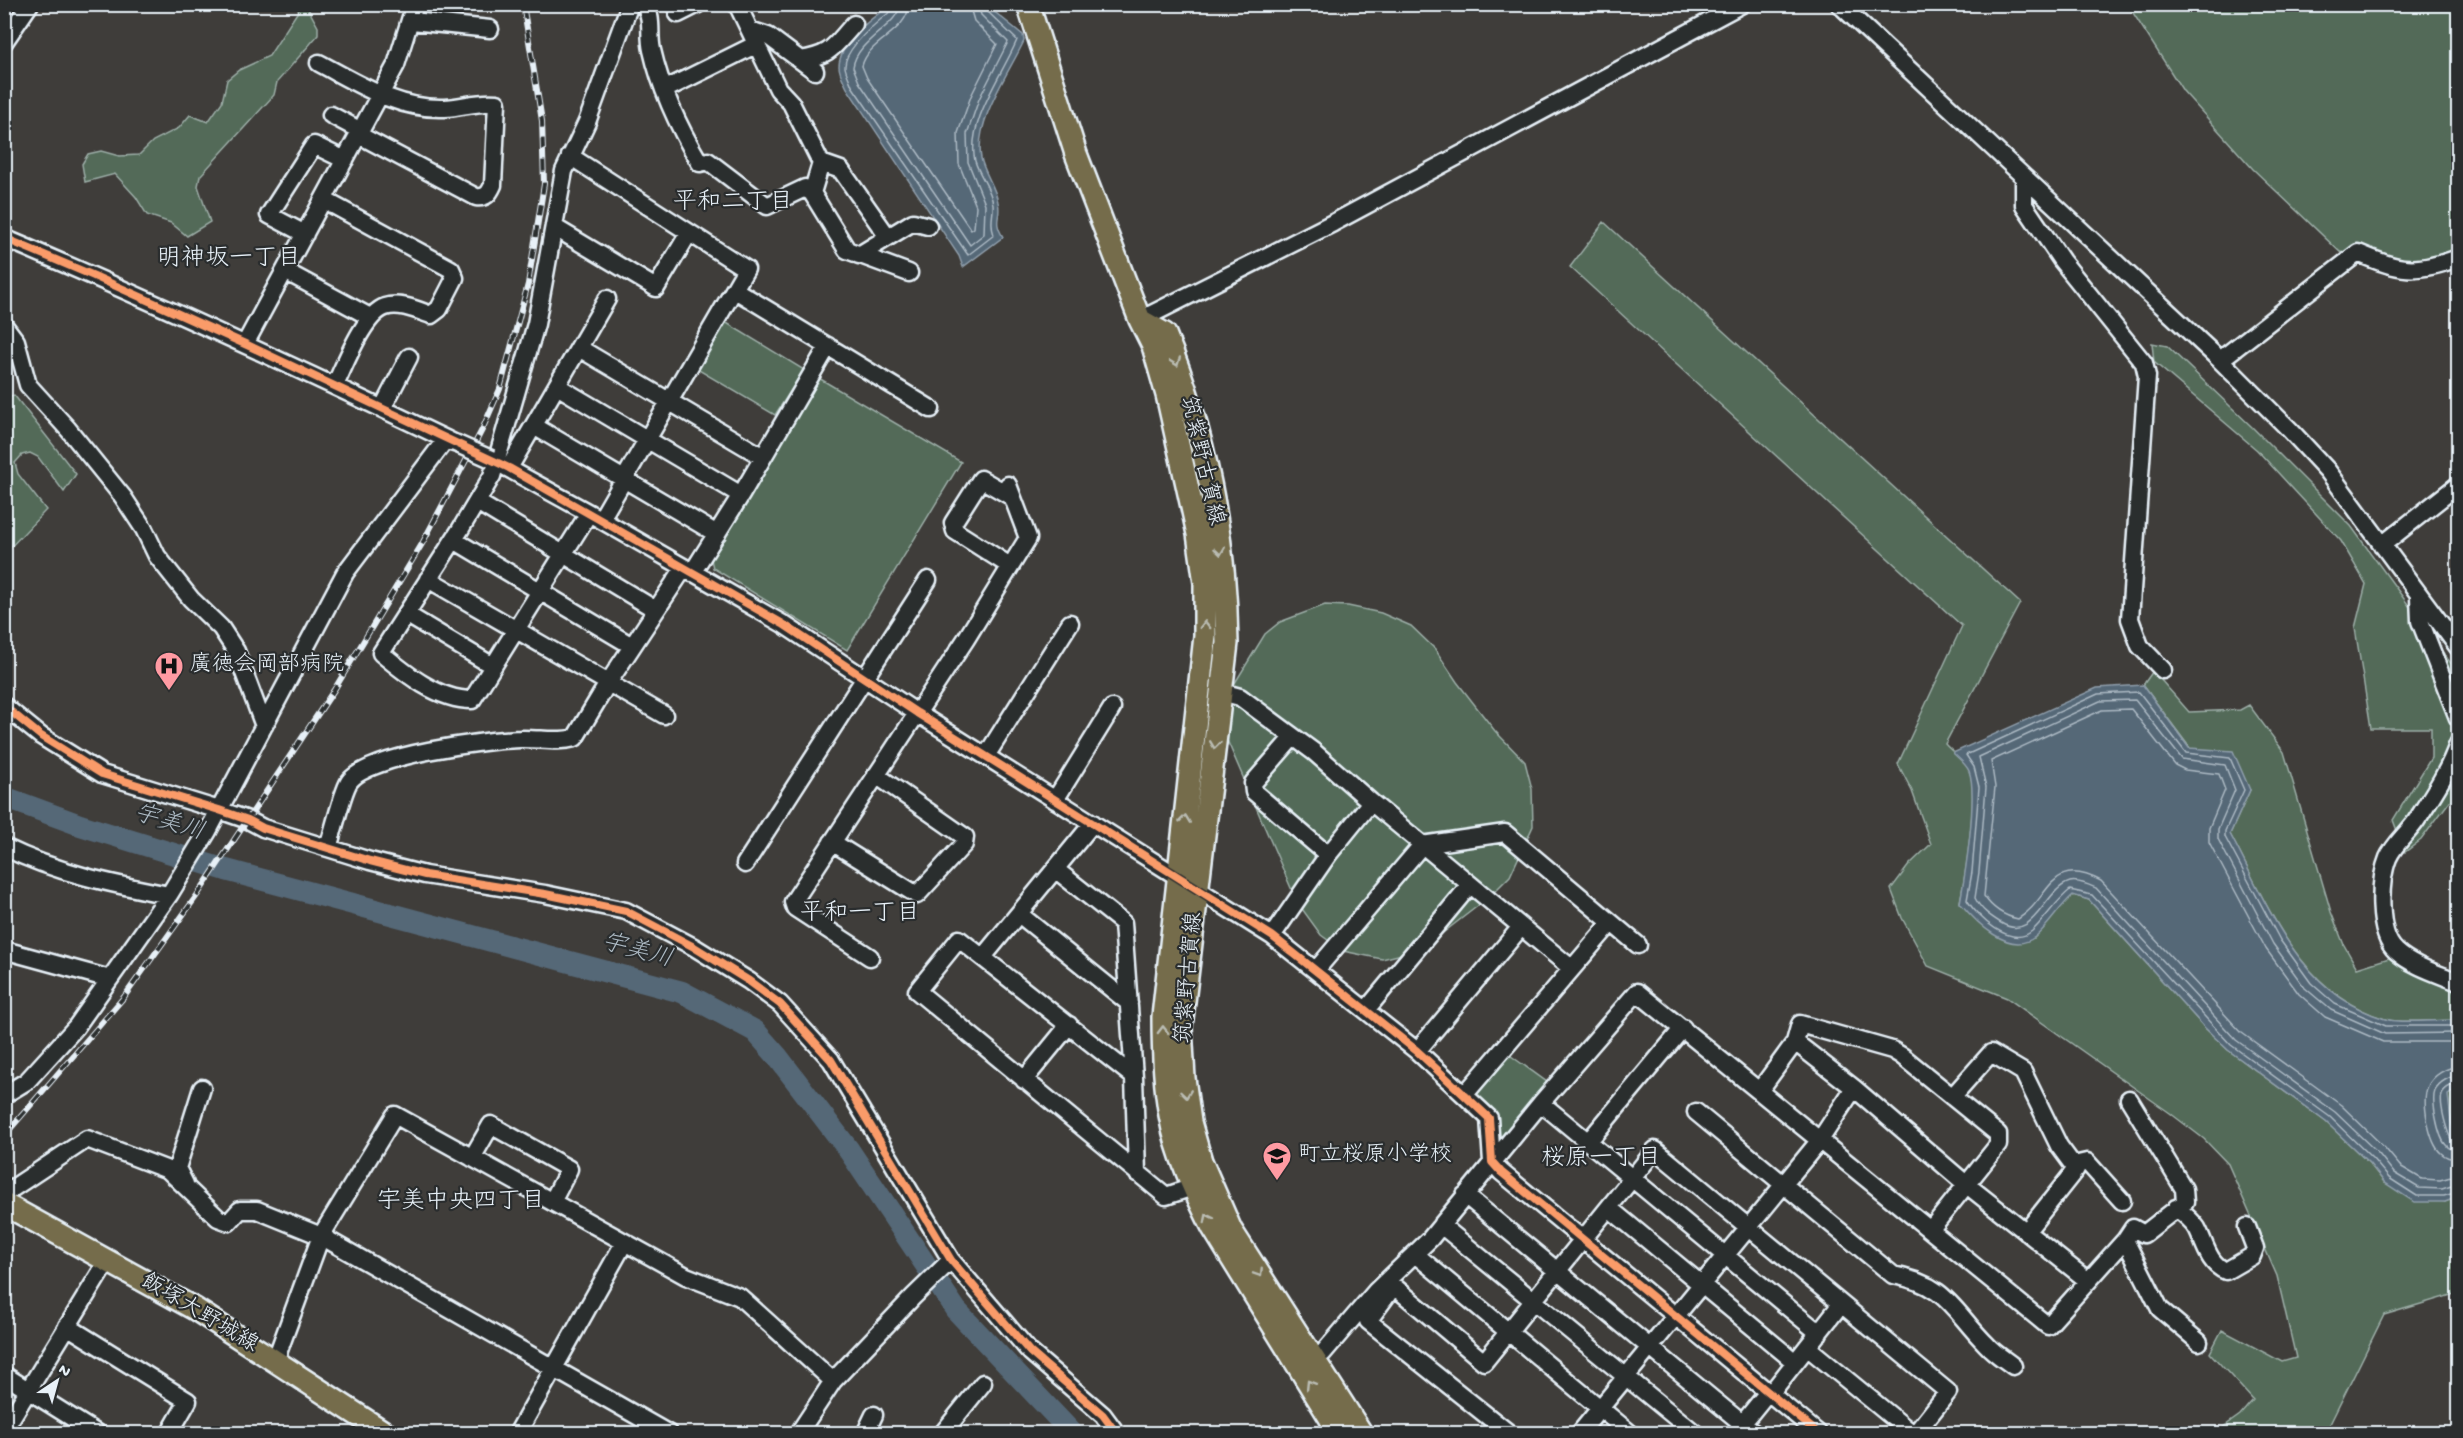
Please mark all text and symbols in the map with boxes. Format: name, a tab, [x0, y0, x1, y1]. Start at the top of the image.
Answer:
district label: 平和二丁目	[673, 189, 793, 218]
district label: 明神坂一丁目	[157, 244, 301, 274]
one-way arrow	[1169, 355, 1181, 366]
street label: 筑紫野古賀線	[1173, 394, 1229, 528]
one-way arrow	[1214, 546, 1226, 556]
one-way arrow	[1199, 621, 1211, 630]
hospital icon: 廣徳会岡部病院	[153, 650, 185, 692]
place label: 廣徳会岡部病院	[190, 651, 344, 679]
one-way arrow	[1209, 740, 1221, 749]
water label: 宇美川	[130, 799, 208, 848]
one-way arrow	[1178, 814, 1190, 823]
district label: 平和一丁目	[800, 900, 920, 929]
street label: 筑紫野古賀線	[1170, 911, 1209, 1045]
water label: 宇美川	[598, 928, 676, 975]
one-way arrow	[1157, 1026, 1169, 1035]
one-way arrow	[1180, 1089, 1192, 1099]
school or university icon: 町立桜原小学校	[1261, 1140, 1293, 1182]
place label: 町立桜原小学校	[1298, 1142, 1452, 1169]
district label: 桜原一丁目	[1541, 1145, 1661, 1174]
district label: 宇美中央四丁目	[377, 1187, 545, 1217]
one-way arrow	[1204, 1213, 1215, 1224]
one-way arrow	[1252, 1266, 1263, 1277]
street label: 飯塚大野城線	[136, 1268, 263, 1359]
north arrow	[27, 1351, 87, 1411]
text: N	[54, 1361, 74, 1383]
one-way arrow	[1305, 1380, 1317, 1390]

